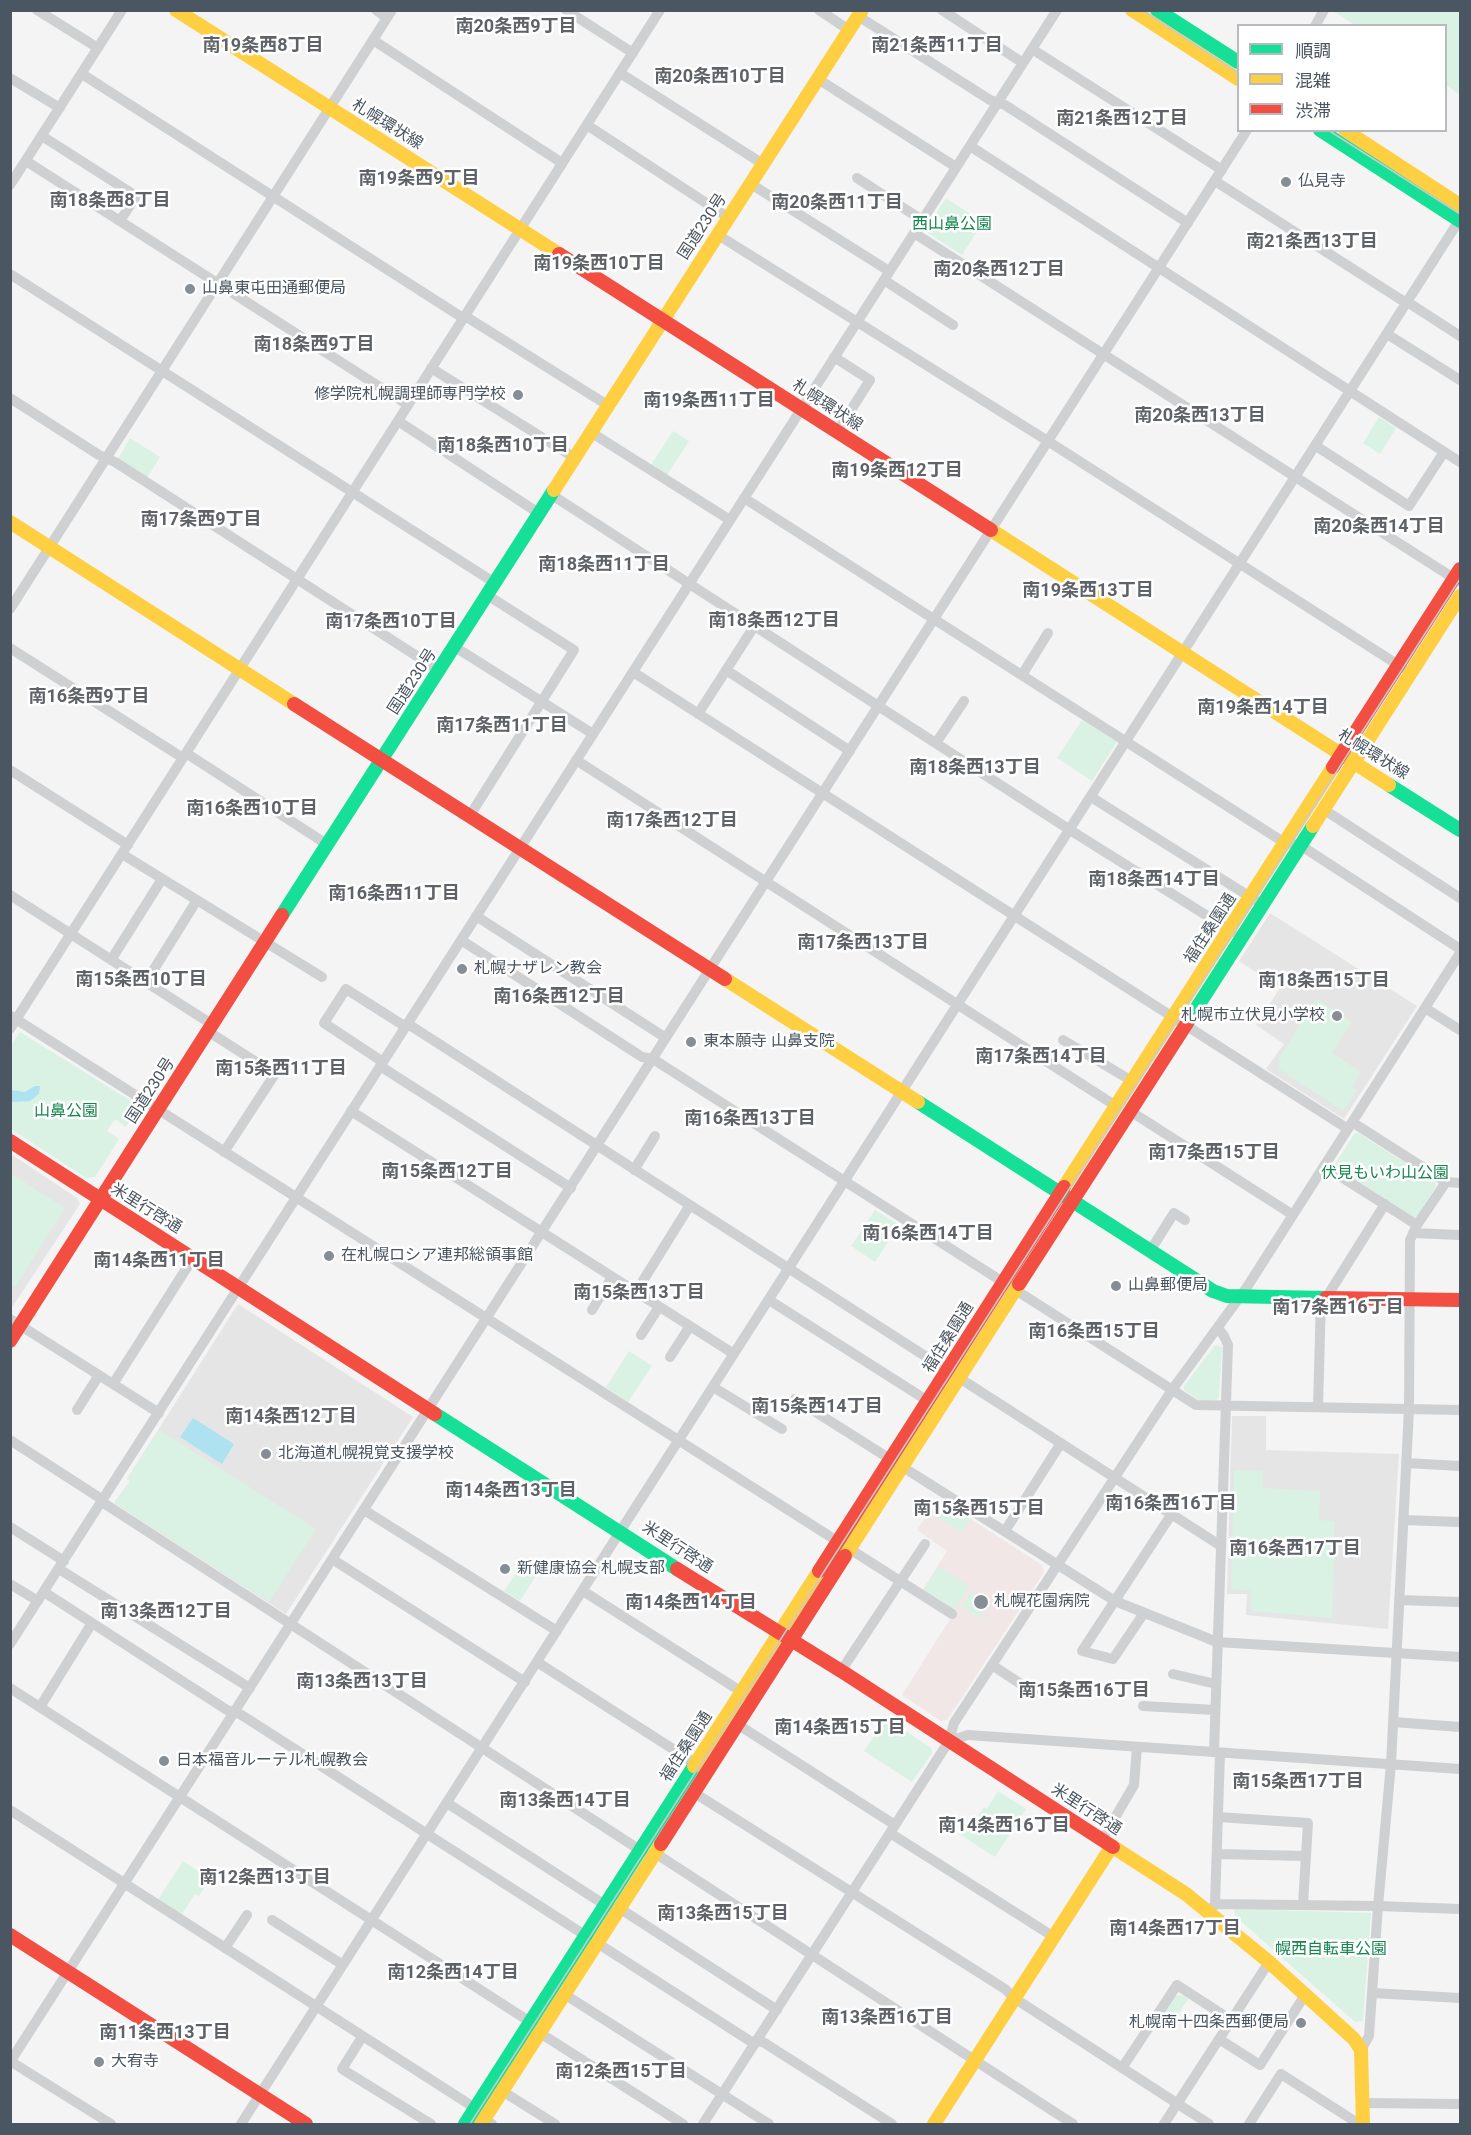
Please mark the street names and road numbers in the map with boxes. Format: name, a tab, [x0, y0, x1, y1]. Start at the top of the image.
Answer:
street label: 札幌環状線	[348, 96, 426, 154]
street label: 国道230号	[675, 190, 731, 264]
street label: 札幌環状線	[788, 376, 866, 436]
street label: 国道230号	[385, 645, 441, 719]
street label: 札幌環状線	[1334, 726, 1412, 784]
street label: 福住桑園通	[1181, 890, 1241, 968]
street label: 国道230号	[123, 1054, 179, 1128]
street label: 米里行啓通	[107, 1180, 185, 1238]
street label: 福住桑園通	[920, 1299, 978, 1377]
street label: 米里行啓通	[638, 1518, 716, 1578]
street label: 福住桑園通	[657, 1708, 717, 1786]
street label: 米里行啓通	[1047, 1780, 1125, 1840]

